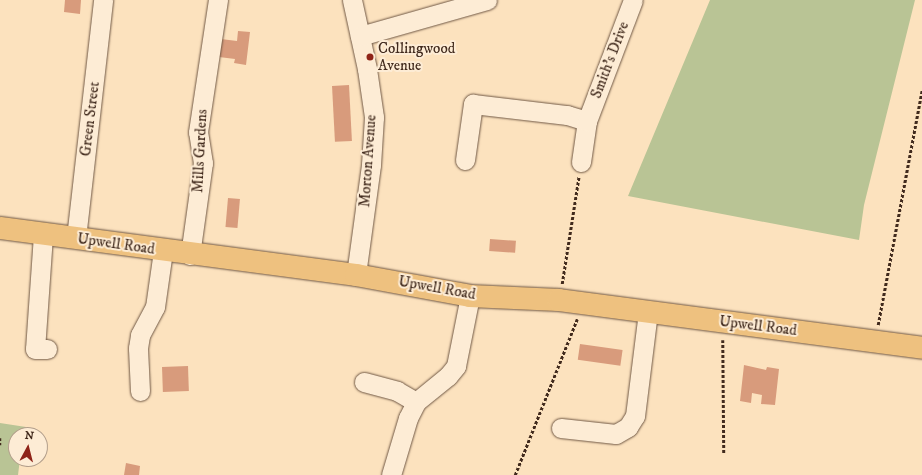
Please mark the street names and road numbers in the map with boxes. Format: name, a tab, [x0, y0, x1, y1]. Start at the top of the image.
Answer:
street label: Smith's Drive	[587, 19, 633, 101]
street label: Green Street	[76, 81, 104, 157]
street label: Mills Gardens	[189, 109, 211, 193]
street label: Morton Avenue	[356, 114, 380, 208]
street label: Upwell Road	[76, 230, 156, 258]
street label: Upwell Road	[397, 272, 477, 304]
street label: Upwell Road	[718, 312, 798, 340]

